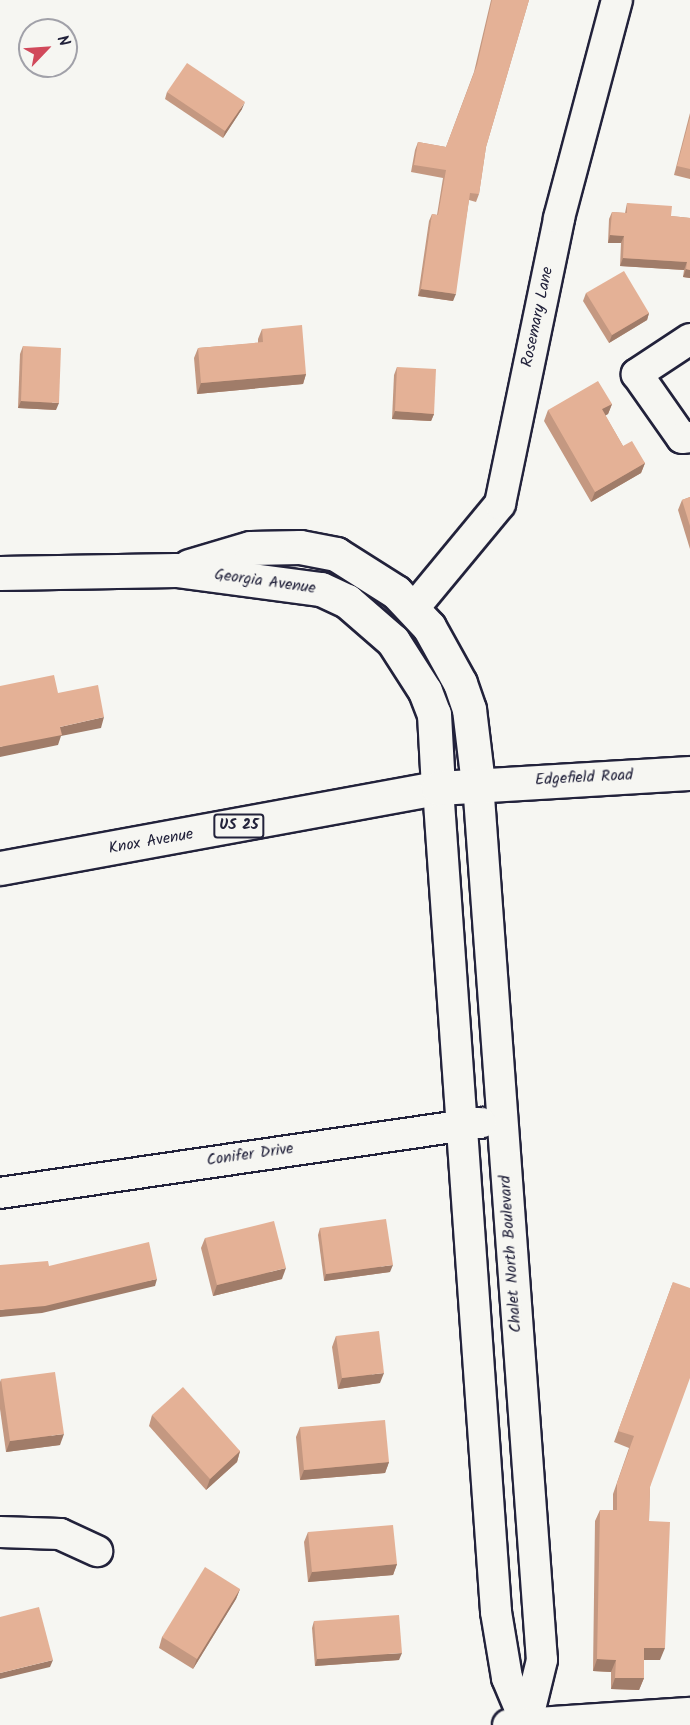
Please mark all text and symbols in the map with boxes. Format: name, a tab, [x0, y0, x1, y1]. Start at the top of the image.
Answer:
north arrow	[18, 18, 78, 78]
text: N	[49, 31, 76, 51]
street label: Rosemary Lane	[518, 265, 558, 369]
street label: Georgia Avenue	[213, 565, 317, 599]
street label: Edgefield Road	[534, 766, 634, 790]
road number: US 25	[212, 814, 266, 838]
street label: Knox Avenue	[107, 825, 195, 859]
street label: Conifer Drive	[205, 1139, 295, 1171]
street label: Chalet North Boulevard	[496, 1175, 526, 1333]

